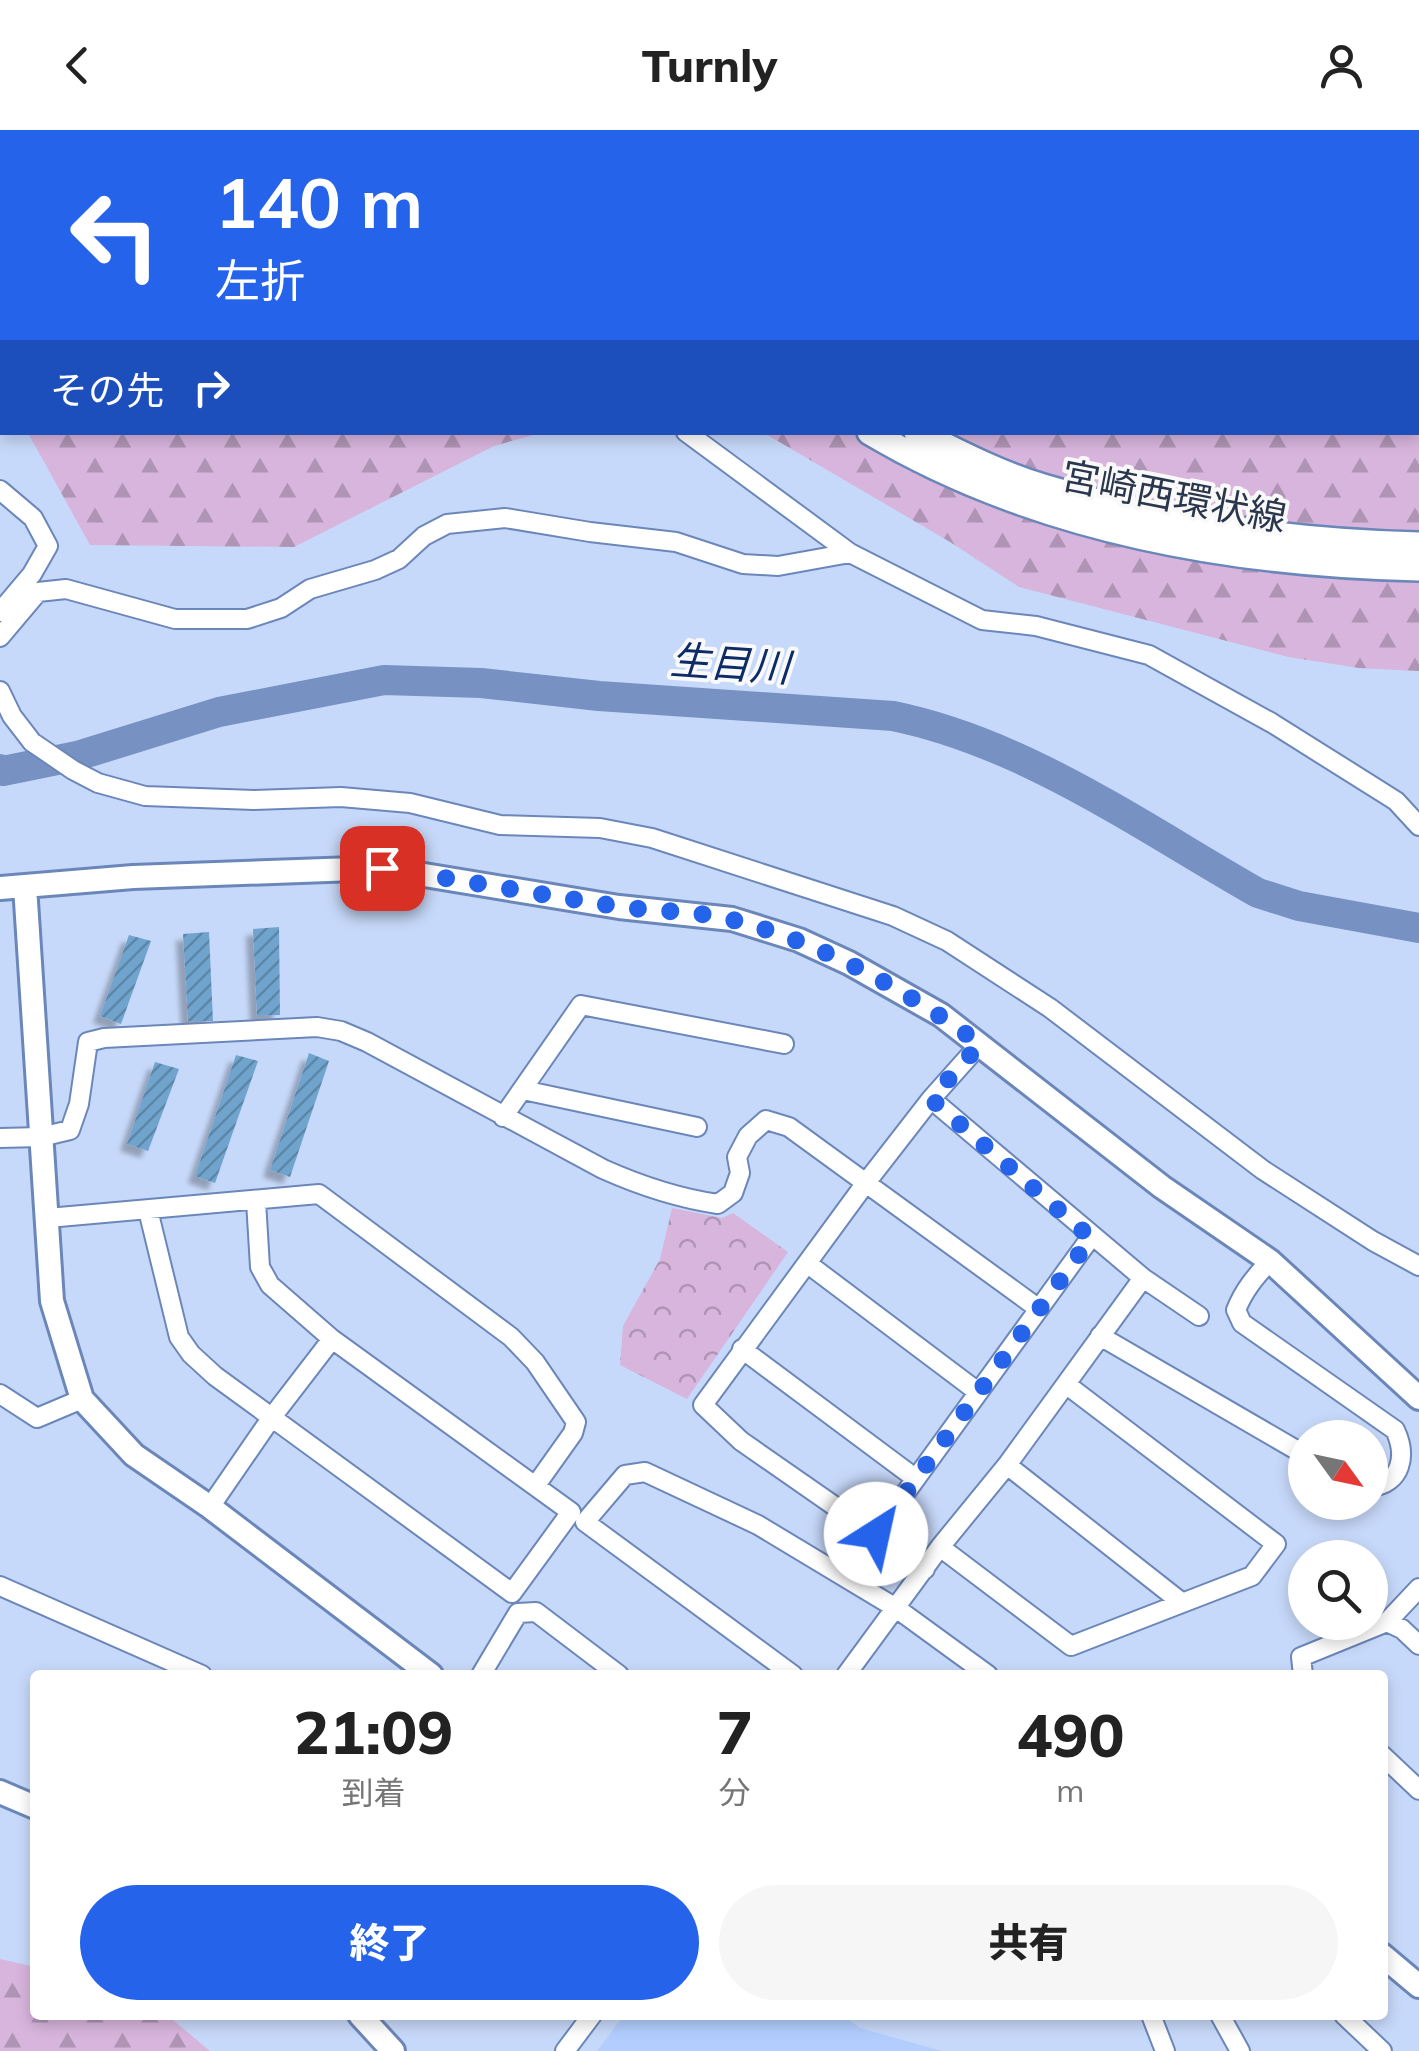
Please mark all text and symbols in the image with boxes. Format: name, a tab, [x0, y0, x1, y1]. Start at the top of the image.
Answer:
text: Turnly	[642, 37, 777, 93]
icon: back	[50, 38, 105, 93]
icon: person	[1314, 38, 1369, 93]
text: 140 m	[215, 158, 423, 246]
icon: left	[50, 170, 180, 300]
text: 左折	[215, 252, 305, 308]
icon: right	[184, 360, 239, 415]
text: その先	[50, 366, 164, 414]
street label: 宮崎西環状線	[1058, 451, 1291, 541]
water label: 生目川	[668, 634, 796, 692]
pin	[340, 826, 425, 911]
icon: arrive	[355, 841, 410, 896]
north arrow	[1288, 1420, 1388, 1520]
map controls	[1288, 1420, 1388, 1640]
position arrow	[824, 1482, 928, 1586]
button: search	[1288, 1540, 1388, 1640]
text: 21:09	[294, 1694, 453, 1769]
text: 7	[717, 1694, 753, 1769]
text: 490	[1016, 1697, 1124, 1772]
text: m	[1056, 1770, 1084, 1810]
text: 到着	[341, 1772, 405, 1812]
text: 分	[719, 1772, 751, 1812]
button: 終了	[80, 1885, 699, 2000]
button: 共有	[719, 1885, 1338, 2000]

